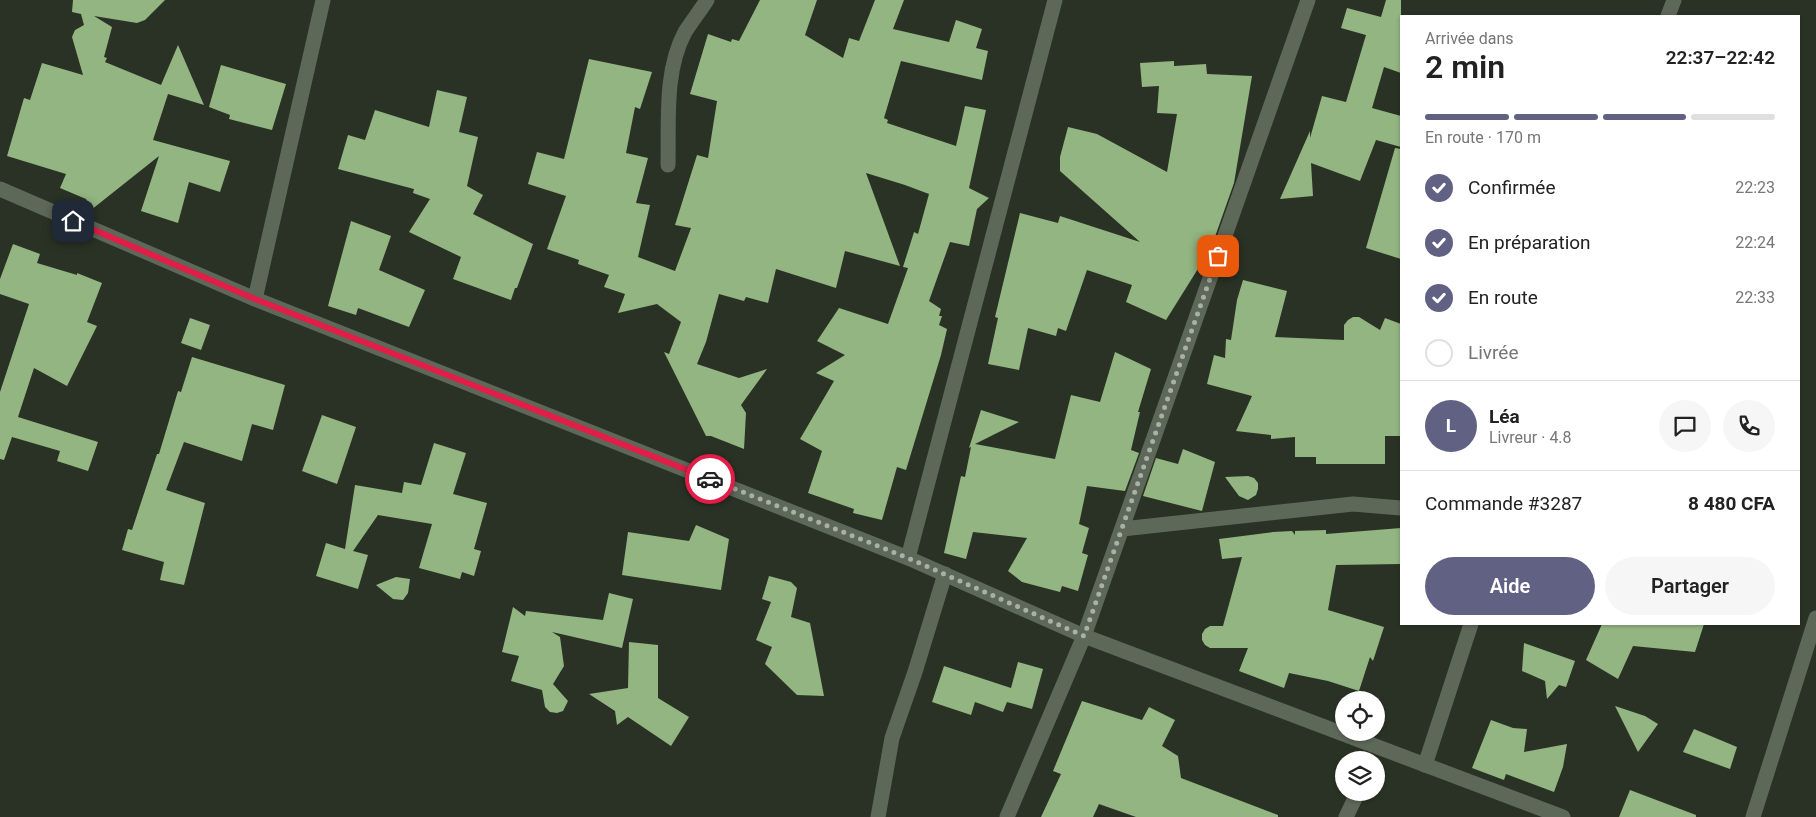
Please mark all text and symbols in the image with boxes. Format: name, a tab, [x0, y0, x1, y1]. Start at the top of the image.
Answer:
text: Arrivée dans	[1425, 29, 1514, 48]
text: 22:37–22:42	[1666, 46, 1775, 69]
text: 2 min	[1425, 48, 1505, 86]
text: En route · 170 m	[1425, 128, 1541, 147]
icon: check	[1425, 174, 1453, 202]
text: Confirmée	[1468, 176, 1555, 199]
text: 22:23	[1735, 178, 1775, 197]
pin	[52, 200, 94, 242]
icon: home	[59, 207, 87, 235]
icon: check	[1425, 229, 1453, 257]
text: En préparation	[1468, 231, 1591, 254]
text: 22:24	[1735, 233, 1775, 252]
pin	[1197, 235, 1239, 277]
icon: bag	[1204, 242, 1232, 270]
icon: check	[1425, 284, 1453, 312]
text: En route	[1468, 286, 1538, 309]
text: 22:33	[1735, 288, 1775, 307]
text: Livrée	[1468, 341, 1518, 364]
button: chat	[1659, 400, 1711, 452]
button: phone	[1723, 400, 1775, 452]
text: Léa	[1489, 405, 1520, 428]
text: L	[1446, 414, 1456, 437]
text: Livreur · 4.8	[1489, 428, 1572, 447]
courier	[685, 454, 735, 504]
icon: car	[696, 465, 724, 493]
text: Commande #3287	[1425, 492, 1582, 515]
text: 8 480 CFA	[1688, 492, 1775, 515]
button: Aide	[1425, 557, 1595, 615]
button: Partager	[1605, 557, 1775, 615]
map controls	[1335, 691, 1385, 801]
button: locate	[1335, 691, 1385, 741]
button: layers	[1335, 751, 1385, 801]

